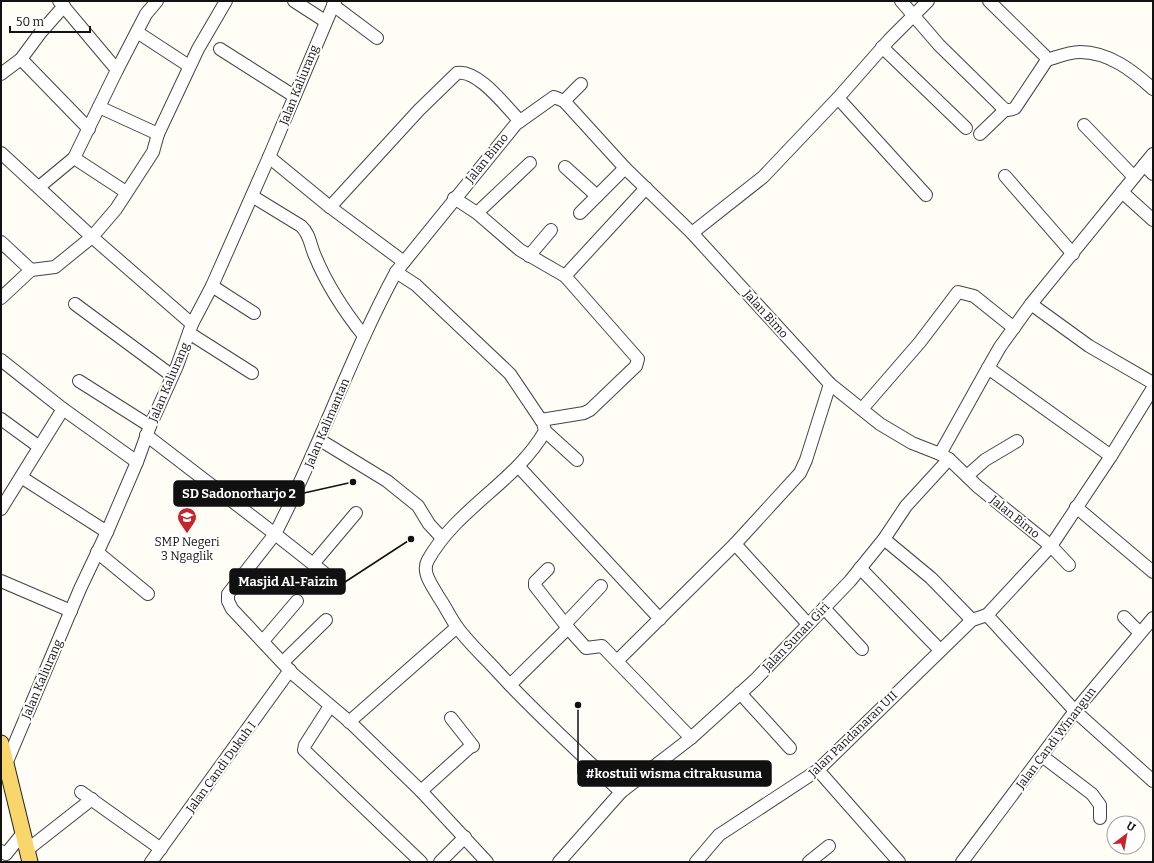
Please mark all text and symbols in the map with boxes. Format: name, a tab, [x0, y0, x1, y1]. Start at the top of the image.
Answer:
scale bar	[10, 8, 90, 34]
text: 50 m	[16, 15, 45, 29]
street label: Jalan Kaliurang	[276, 43, 322, 128]
street label: Jalan Bimo	[462, 130, 511, 186]
street label: Jalan Bimo	[740, 286, 791, 341]
street label: Jalan Kaliurang	[146, 340, 192, 425]
street label: Jalan Kalimantan	[301, 376, 352, 471]
callout: SD Sadonorharjo 2	[174, 481, 304, 506]
text: SD Sadonorharjo 2	[182, 486, 296, 502]
street label: Jalan Bimo	[987, 492, 1043, 541]
school or university icon: SMP Negeri 3 Ngaglik	[176, 506, 198, 534]
place label: SMP Negeri 3 Ngaglik	[155, 535, 220, 563]
callout: Masjid Al-Faizin	[230, 569, 345, 594]
text: Masjid Al-Faizin	[238, 574, 338, 590]
street label: Jalan Sunan Giri	[759, 600, 833, 675]
street label: Jalan Kaliurang	[19, 637, 65, 722]
street label: Jalan Candi Winangun	[1013, 684, 1099, 792]
street label: Jalan Pandanaran UII	[805, 688, 900, 781]
street label: Jalan Candi Dukuh I	[183, 719, 259, 816]
callout: #kostuii wisma citrakusuma	[578, 761, 771, 786]
text: #kostuii wisma citrakusuma	[586, 766, 763, 781]
north arrow	[1106, 815, 1146, 855]
text: U	[1124, 819, 1138, 835]

